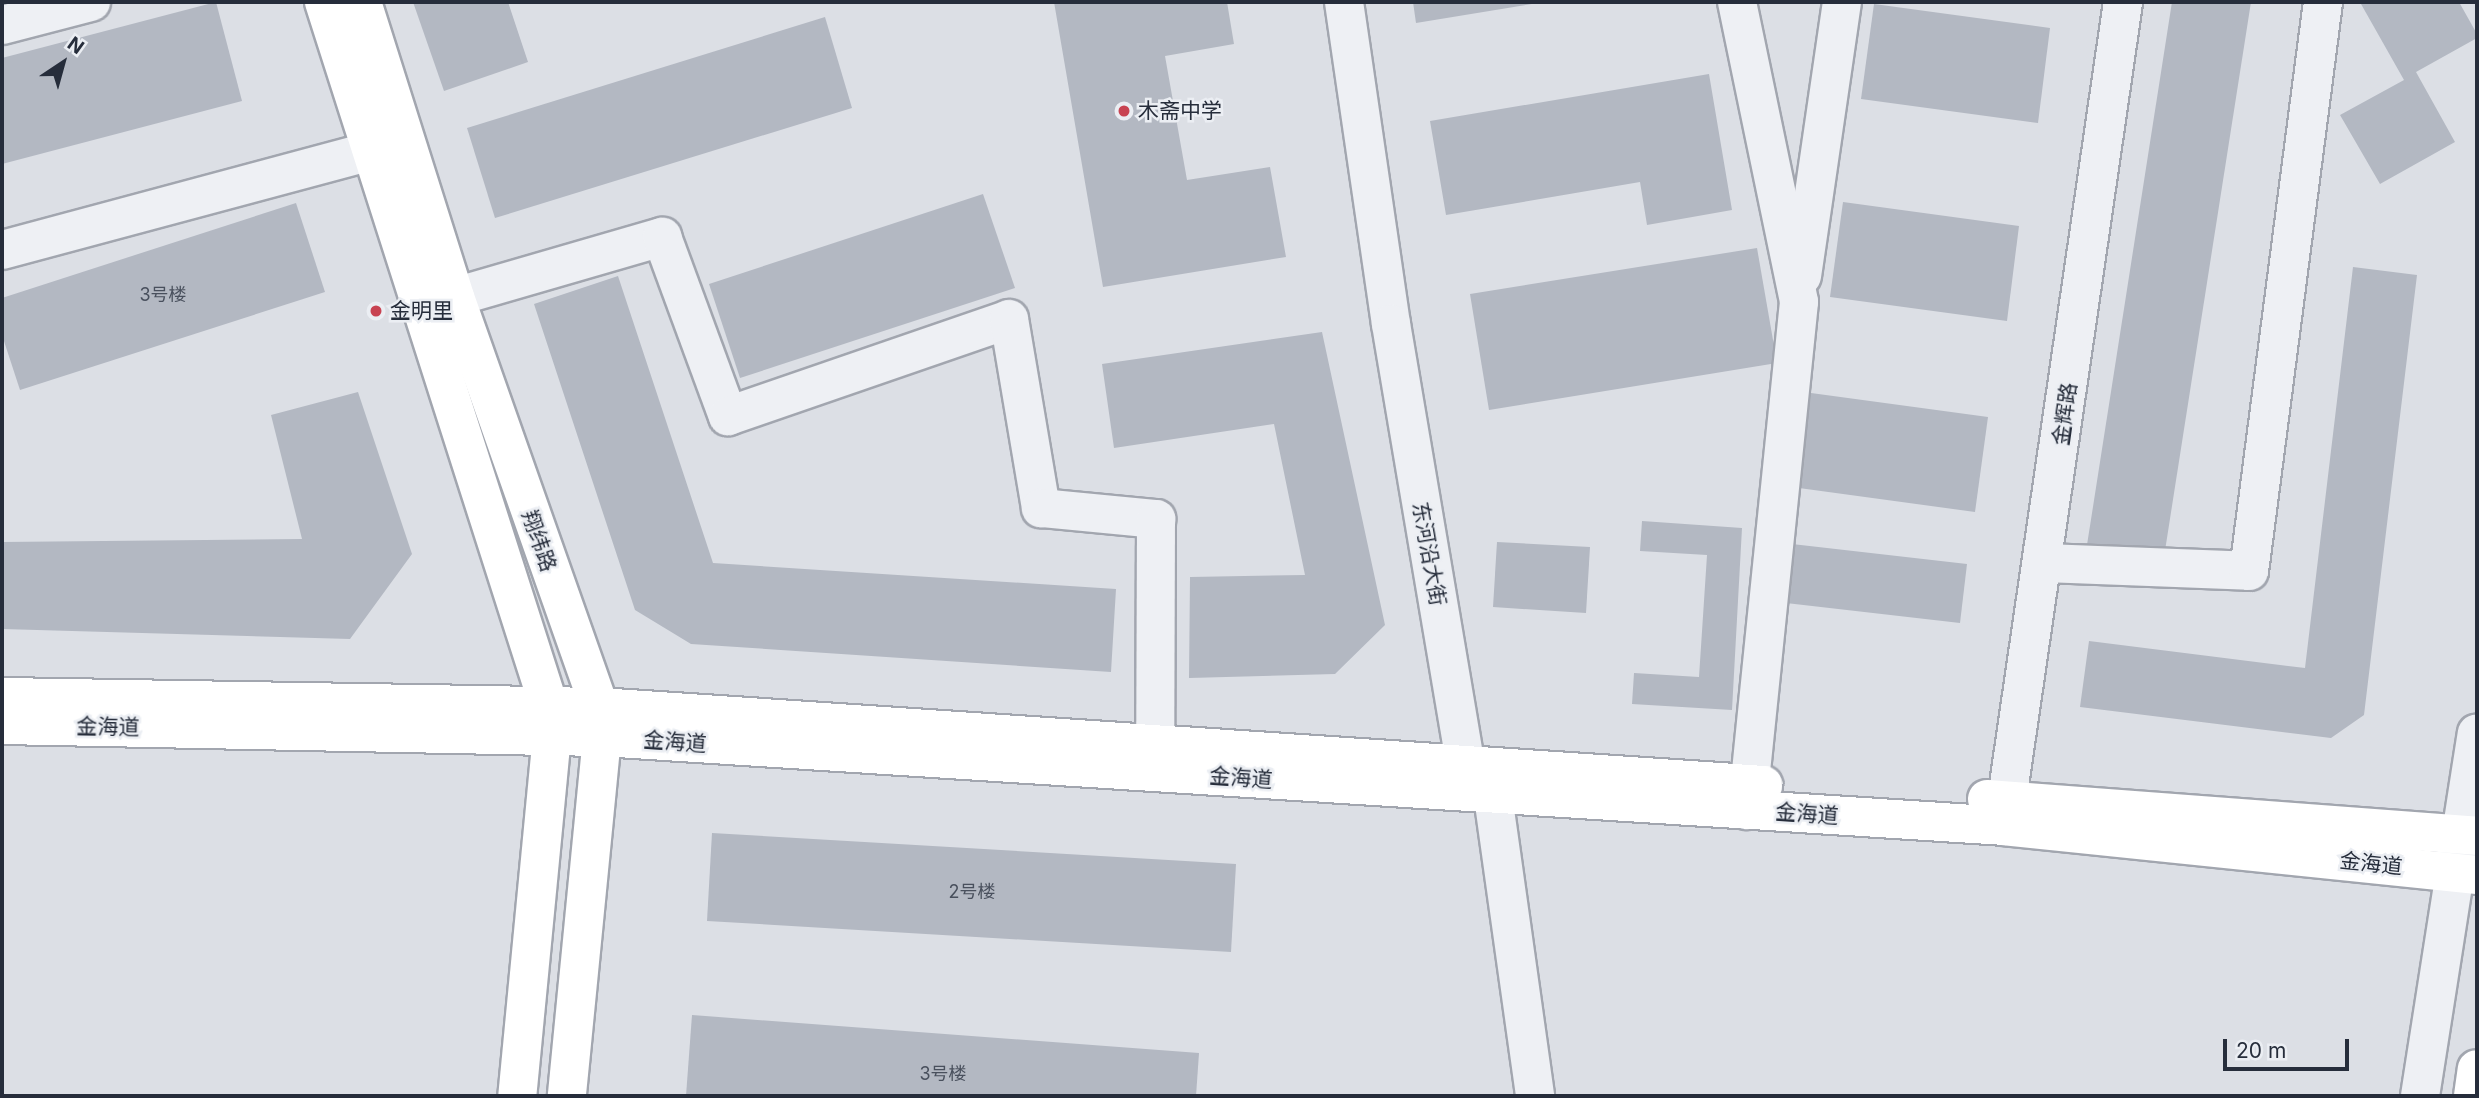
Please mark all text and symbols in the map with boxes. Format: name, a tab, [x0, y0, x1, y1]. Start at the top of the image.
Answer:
north arrow	[28, 28, 98, 98]
text: N	[63, 32, 88, 59]
place label: 木斋中学	[1138, 98, 1222, 124]
marker: 木斋中学	[1116, 103, 1132, 119]
house number: 3号楼	[139, 284, 187, 306]
place label: 金明里	[390, 298, 453, 324]
marker: 金明里	[368, 303, 384, 319]
street label: 金辉路	[2048, 381, 2082, 447]
street label: 东河沿大街	[1407, 500, 1451, 608]
street label: 翔纬路	[517, 507, 561, 575]
street label: 金海道	[76, 714, 140, 740]
street label: 金海道	[643, 727, 707, 757]
street label: 金海道	[1209, 763, 1273, 793]
street label: 金海道	[1775, 799, 1839, 829]
street label: 金海道	[2338, 848, 2404, 880]
house number: 2号楼	[949, 881, 995, 903]
scale bar	[2227, 1024, 2353, 1068]
text: 20 m	[2236, 1038, 2286, 1063]
house number: 3号楼	[919, 1063, 967, 1085]

